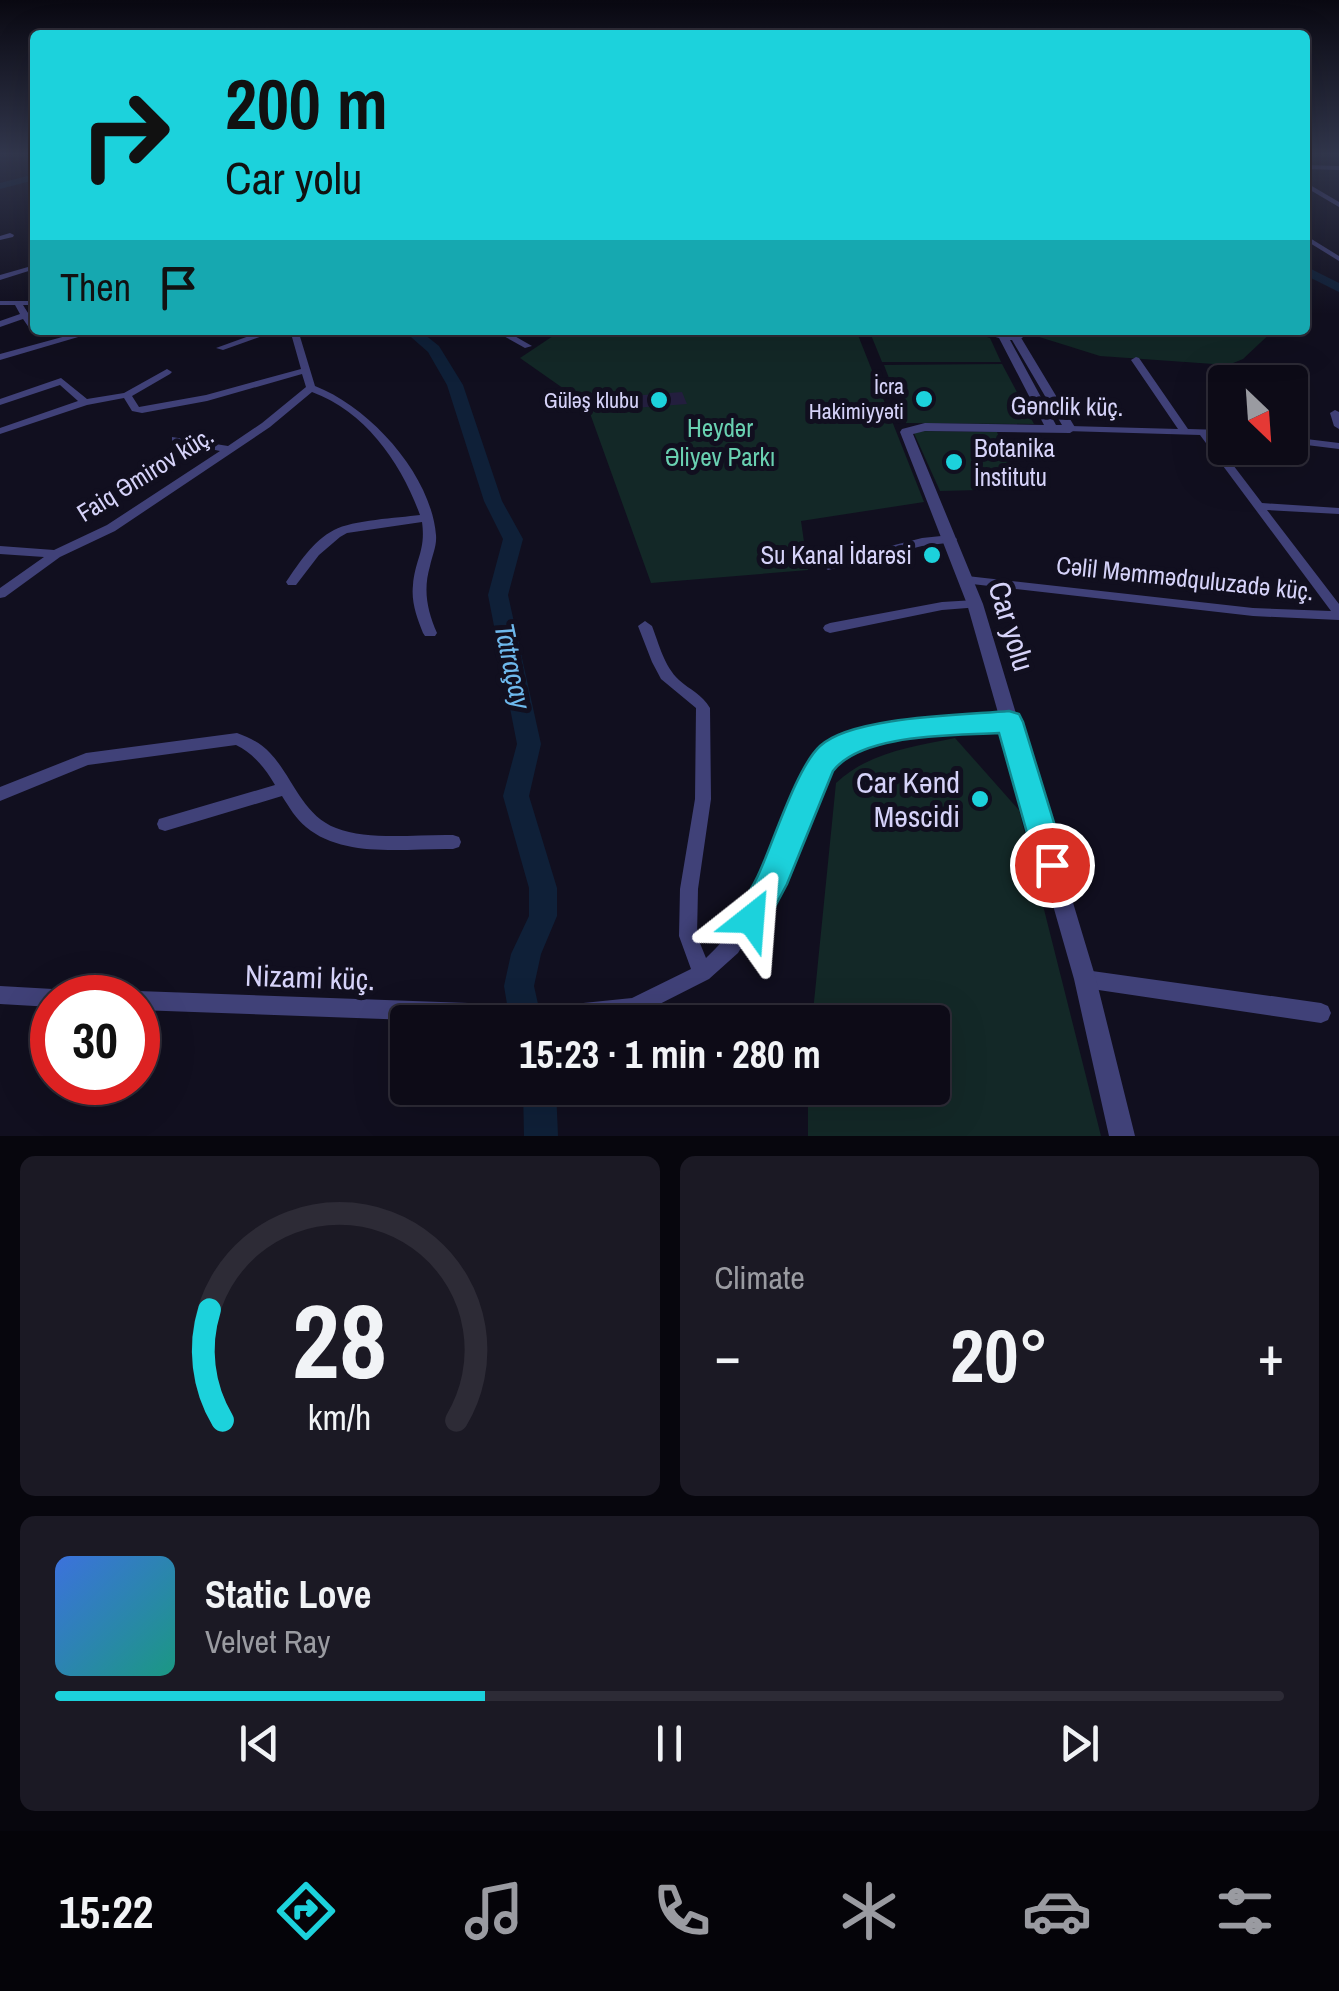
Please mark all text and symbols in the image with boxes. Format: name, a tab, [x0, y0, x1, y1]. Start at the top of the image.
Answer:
text: 200 m	[225, 57, 388, 151]
icon: right	[60, 70, 190, 200]
text: Car yolu	[225, 147, 362, 208]
icon: arrive	[151, 260, 206, 315]
text: Then	[60, 262, 131, 313]
north arrow	[1208, 365, 1308, 465]
map controls	[1208, 365, 1308, 465]
place label: İcra Hakimiyyəti	[809, 371, 904, 426]
place label: Güləş klubu	[544, 385, 639, 415]
marker: İcra Hakimiyyəti	[913, 388, 935, 410]
street label: Gənclik küç.	[1010, 388, 1124, 424]
marker: Güləş klubu	[648, 389, 670, 411]
park label: Heydər Əliyev Parkı	[665, 411, 775, 474]
street label: Faiq Əmirov küç.	[70, 418, 220, 530]
place label: Botanika İnstitutu	[974, 431, 1056, 494]
marker: Botanika İnstitutu	[943, 451, 965, 473]
place label: Su Kanal İdarəsi	[760, 538, 912, 572]
marker: Su Kanal İdarəsi	[921, 544, 943, 566]
street label: Cəlil Məmmədquluzadə küç.	[1055, 548, 1315, 608]
street label: Car yolu	[979, 576, 1045, 676]
water label: Tatraçay	[485, 620, 541, 714]
place label: Car Kənd Məscidi	[856, 762, 960, 836]
marker: Car Kənd Məscidi	[969, 788, 991, 810]
pin	[1010, 823, 1095, 908]
icon: arrive	[1025, 838, 1080, 893]
position arrow	[699, 867, 803, 971]
street label: Nizami küç.	[244, 955, 376, 999]
speed limit sign: 30	[30, 975, 160, 1105]
text: 15:23 · 1 min · 280 m	[519, 1029, 821, 1080]
text: Climate	[715, 1256, 805, 1299]
text: 28	[292, 1270, 387, 1410]
text: 20°	[950, 1304, 1048, 1405]
text: −	[715, 1318, 741, 1392]
text: +	[1258, 1318, 1284, 1392]
text: km/h	[308, 1393, 372, 1441]
text: Static Love	[205, 1569, 371, 1620]
text: Velvet Ray	[205, 1620, 330, 1663]
icon: previous	[232, 1716, 287, 1771]
icon: pause	[642, 1716, 697, 1771]
icon: next	[1052, 1716, 1107, 1771]
icon: directions	[271, 1876, 341, 1946]
icon: music	[459, 1876, 529, 1946]
icon: phone	[647, 1876, 717, 1946]
icon: climate	[834, 1876, 904, 1946]
icon: car	[1022, 1876, 1092, 1946]
icon: filters	[1210, 1876, 1280, 1946]
text: 15:22	[59, 1881, 153, 1942]

